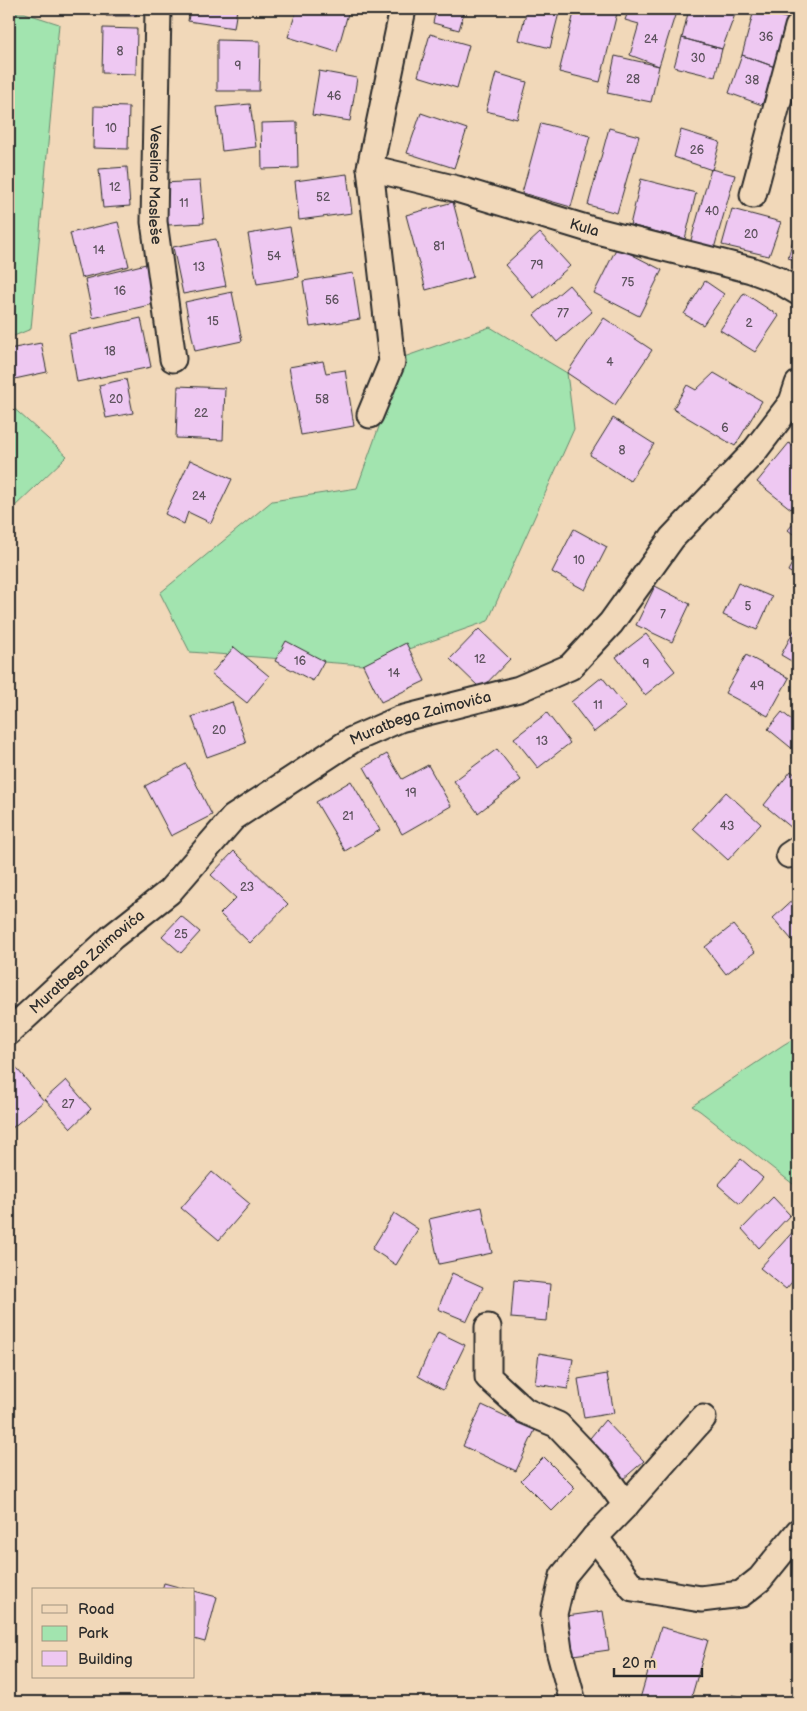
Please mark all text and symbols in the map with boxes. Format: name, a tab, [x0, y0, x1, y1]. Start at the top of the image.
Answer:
house number: 36	[759, 30, 773, 45]
house number: 24	[644, 32, 659, 47]
house number: 8	[117, 44, 124, 59]
house number: 30	[691, 51, 705, 66]
house number: 9	[235, 59, 242, 74]
house number: 28	[626, 72, 640, 87]
house number: 38	[745, 73, 759, 88]
house number: 46	[327, 89, 341, 104]
house number: 10	[105, 121, 117, 136]
street label: Veselina Masleše	[144, 125, 166, 246]
house number: 26	[690, 143, 704, 158]
house number: 12	[109, 180, 121, 195]
house number: 52	[316, 190, 330, 205]
house number: 11	[179, 196, 189, 211]
house number: 40	[705, 204, 719, 219]
street label: Kula	[567, 215, 601, 241]
house number: 20	[744, 227, 758, 242]
house number: 81	[433, 239, 445, 254]
house number: 14	[93, 243, 106, 258]
house number: 54	[267, 249, 282, 264]
house number: 79	[531, 258, 543, 273]
house number: 13	[193, 260, 205, 275]
house number: 75	[622, 275, 635, 290]
house number: 16	[114, 284, 126, 299]
house number: 56	[325, 293, 339, 308]
house number: 77	[557, 306, 569, 321]
house number: 15	[207, 314, 219, 329]
house number: 2	[745, 316, 753, 331]
house number: 18	[104, 344, 116, 359]
house number: 4	[606, 355, 614, 370]
house number: 20	[109, 392, 123, 407]
house number: 58	[315, 392, 329, 407]
house number: 22	[194, 406, 208, 421]
house number: 6	[721, 421, 729, 436]
house number: 8	[619, 443, 626, 458]
house number: 24	[192, 489, 207, 504]
house number: 10	[573, 553, 585, 568]
house number: 5	[745, 599, 752, 614]
house number: 7	[660, 607, 666, 622]
house number: 12	[474, 652, 486, 667]
house number: 16	[294, 654, 306, 669]
house number: 9	[643, 657, 650, 672]
house number: 14	[388, 666, 401, 681]
house number: 49	[750, 679, 764, 694]
street label: Muratbega Zaimovića	[347, 687, 493, 750]
house number: 11	[593, 698, 603, 713]
house number: 20	[212, 723, 226, 738]
house number: 13	[536, 734, 548, 749]
house number: 19	[405, 786, 417, 801]
house number: 21	[342, 809, 354, 824]
house number: 43	[720, 819, 734, 834]
house number: 23	[240, 880, 254, 895]
street label: Muratbega Zaimovića	[26, 906, 149, 1018]
house number: 25	[174, 927, 188, 942]
house number: 27	[62, 1097, 75, 1112]
legend	[32, 1588, 195, 1678]
text: Road	[78, 1600, 114, 1619]
text: Park	[78, 1624, 109, 1643]
scale bar	[614, 1646, 702, 1678]
text: Building	[78, 1650, 133, 1669]
text: 20 m	[622, 1654, 656, 1673]

